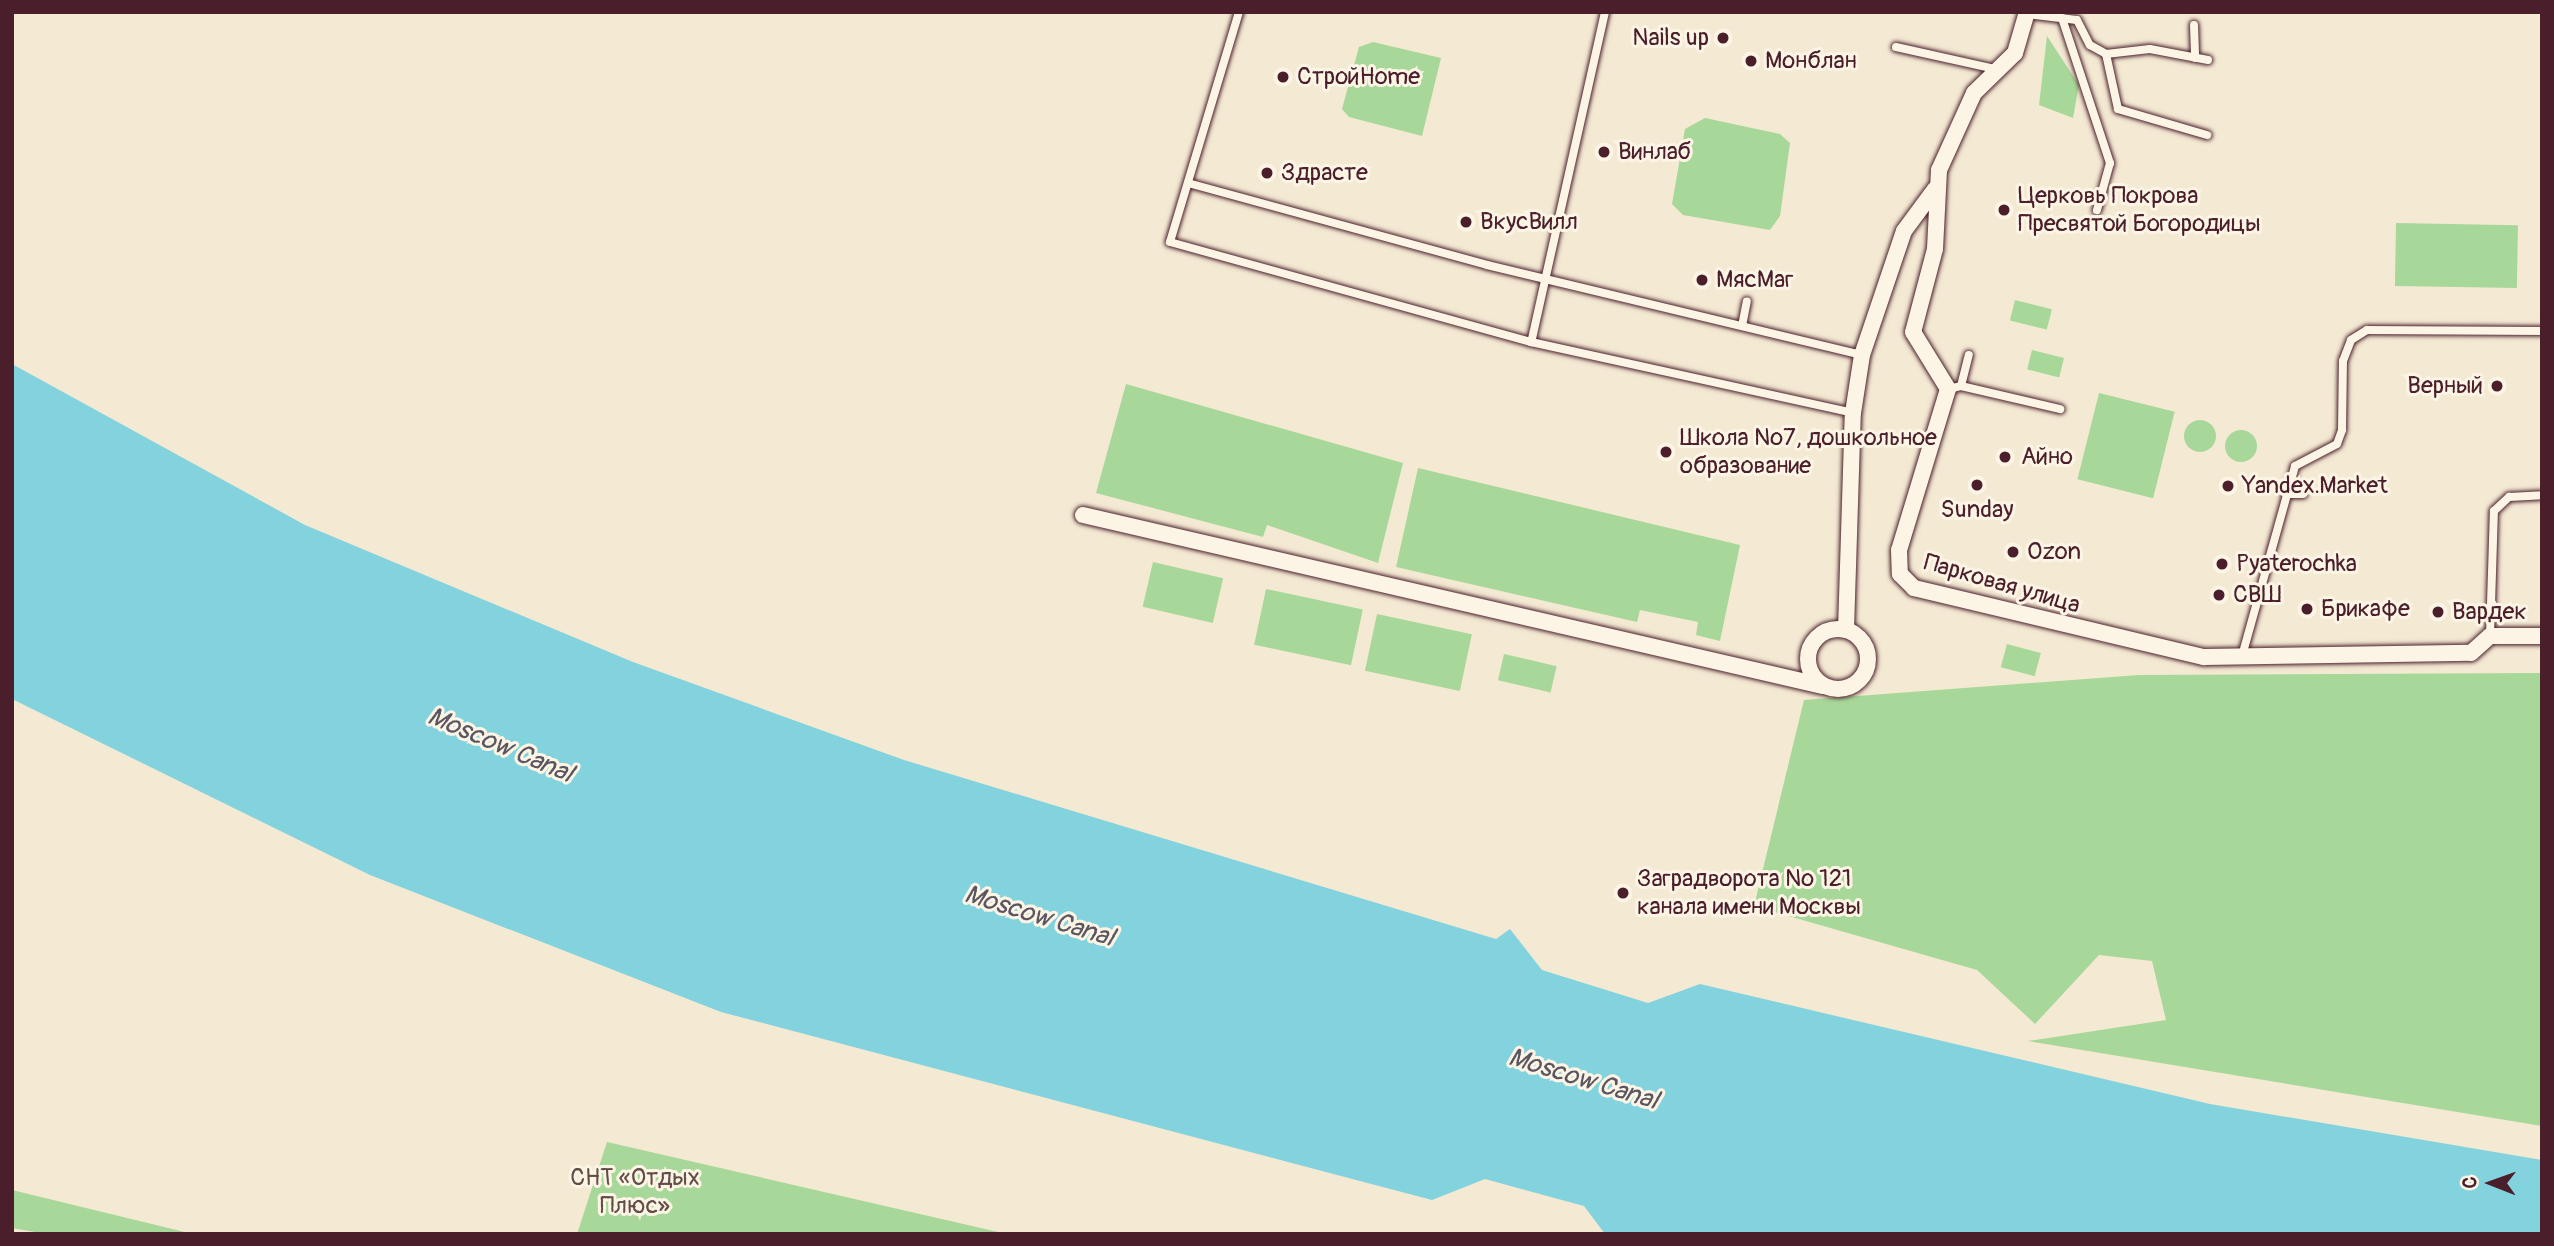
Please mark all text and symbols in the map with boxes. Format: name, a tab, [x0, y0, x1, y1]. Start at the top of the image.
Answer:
place label: Nails up	[1632, 24, 1709, 52]
marker: Nails up	[1715, 30, 1731, 46]
place label: Монблан	[1765, 47, 1857, 75]
marker: Монблан	[1743, 53, 1759, 69]
place label: СтройHome	[1297, 63, 1420, 91]
marker: СтройHome	[1275, 69, 1291, 85]
place label: Винлаб	[1618, 138, 1691, 166]
marker: Винлаб	[1596, 144, 1612, 160]
place label: Здрасте	[1281, 159, 1368, 187]
marker: Здрасте	[1259, 165, 1275, 181]
place label: Церковь Покрова Пресвятой Богородицы	[2018, 182, 2261, 238]
marker: Церковь Покрова Пресвятой Богородицы	[1996, 202, 2012, 218]
place label: ВкусВилл	[1480, 208, 1578, 236]
marker: ВкусВилл	[1458, 214, 1474, 230]
place label: МясМаг	[1716, 266, 1793, 294]
marker: МясМаг	[1694, 272, 1710, 288]
place label: Верный	[2407, 372, 2483, 400]
marker: Верный	[2489, 378, 2505, 394]
place label: Школа №7, дошкольное образование	[1680, 424, 1937, 480]
place label: Айно	[2021, 443, 2073, 471]
marker: Школа №7, дошкольное образование	[1658, 444, 1674, 460]
marker: Айно	[1995, 447, 2015, 467]
place label: Yandex.Market	[2242, 472, 2388, 500]
marker: Sunday	[1969, 477, 1985, 493]
marker: Yandex.Market	[2220, 478, 2236, 494]
place label: Sunday	[1941, 496, 2013, 524]
place label: Ozon	[2027, 538, 2081, 566]
marker: Ozon	[2005, 544, 2021, 560]
street label: Парковая улица	[1920, 548, 2084, 620]
place label: Pyaterochka	[2236, 550, 2357, 578]
marker: Pyaterochka	[2214, 556, 2230, 572]
place label: СВШ	[2233, 581, 2281, 609]
marker: СВШ	[2211, 587, 2227, 603]
place label: Брикафе	[2321, 595, 2410, 623]
place label: Вардек	[2452, 598, 2527, 626]
marker: Брикафе	[2299, 601, 2315, 617]
marker: Вардек	[2430, 604, 2446, 620]
water label: Moscow Canal	[423, 701, 577, 791]
place label: Заградворота № 121 канала имени Москвы	[1637, 865, 1861, 921]
water label: Moscow Canal	[960, 879, 1118, 955]
marker: Заградворота № 121 канала имени Москвы	[1615, 885, 1631, 901]
water label: Moscow Canal	[1504, 1042, 1662, 1118]
north arrow	[2456, 1148, 2526, 1218]
park label: СНТ «Отдых Плюс»	[570, 1164, 700, 1220]
text: С	[2458, 1177, 2482, 1189]

